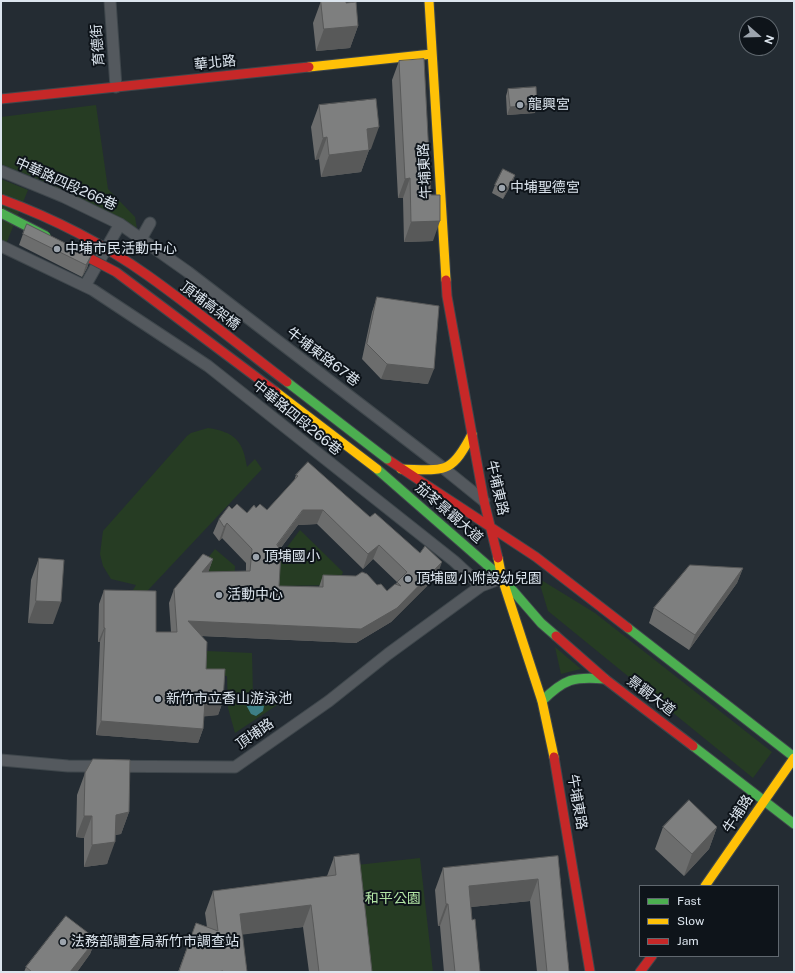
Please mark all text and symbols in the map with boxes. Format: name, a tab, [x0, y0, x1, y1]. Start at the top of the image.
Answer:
north arrow	[739, 16, 779, 56]
street label: 育德街	[88, 23, 108, 67]
text: N	[762, 34, 776, 46]
street label: 華北路	[193, 52, 237, 74]
place label: 龍興宮	[528, 97, 570, 113]
marker: 龍興宮	[515, 100, 525, 110]
street label: 牛埔東路	[415, 143, 435, 199]
street label: 中華路四段266巷	[12, 154, 120, 214]
place label: 中埔聖德宮	[510, 180, 580, 196]
marker: 中埔聖德宮	[497, 183, 507, 193]
place label: 中埔市民活動中心	[65, 241, 177, 257]
marker: 中埔市民活動中心	[52, 244, 62, 254]
street label: 頂埔高架橋	[177, 278, 243, 334]
street label: 牛埔東路67巷	[283, 324, 363, 390]
street label: 中華路四段266巷	[249, 377, 345, 459]
street label: 牛埔東路	[483, 459, 511, 517]
street label: 茄苳景觀大道	[412, 479, 486, 547]
place label: 頂埔國小	[264, 549, 320, 565]
marker: 頂埔國小	[251, 552, 261, 562]
place label: 頂埔國小附設幼兒園	[416, 571, 542, 587]
marker: 頂埔國小附設幼兒園	[403, 574, 413, 584]
place label: 活動中心	[227, 587, 283, 603]
marker: 活動中心	[214, 590, 224, 600]
street label: 景觀大道	[624, 672, 678, 720]
place label: 新竹市立香山游泳池	[166, 691, 292, 707]
marker: 新竹市立香山游泳池	[153, 694, 163, 704]
street label: 頂埔路	[233, 715, 277, 753]
street label: 牛埔東路	[564, 773, 590, 831]
street label: 牛埔路	[720, 792, 756, 836]
legend	[639, 885, 779, 957]
park label: 和平公園	[365, 891, 421, 907]
text: Fast	[677, 894, 701, 908]
text: Slow	[677, 914, 704, 928]
place label: 法務部調查局新竹市調查站	[71, 934, 239, 950]
text: Jam	[677, 934, 699, 948]
marker: 法務部調查局新竹市調查站	[58, 937, 68, 947]

